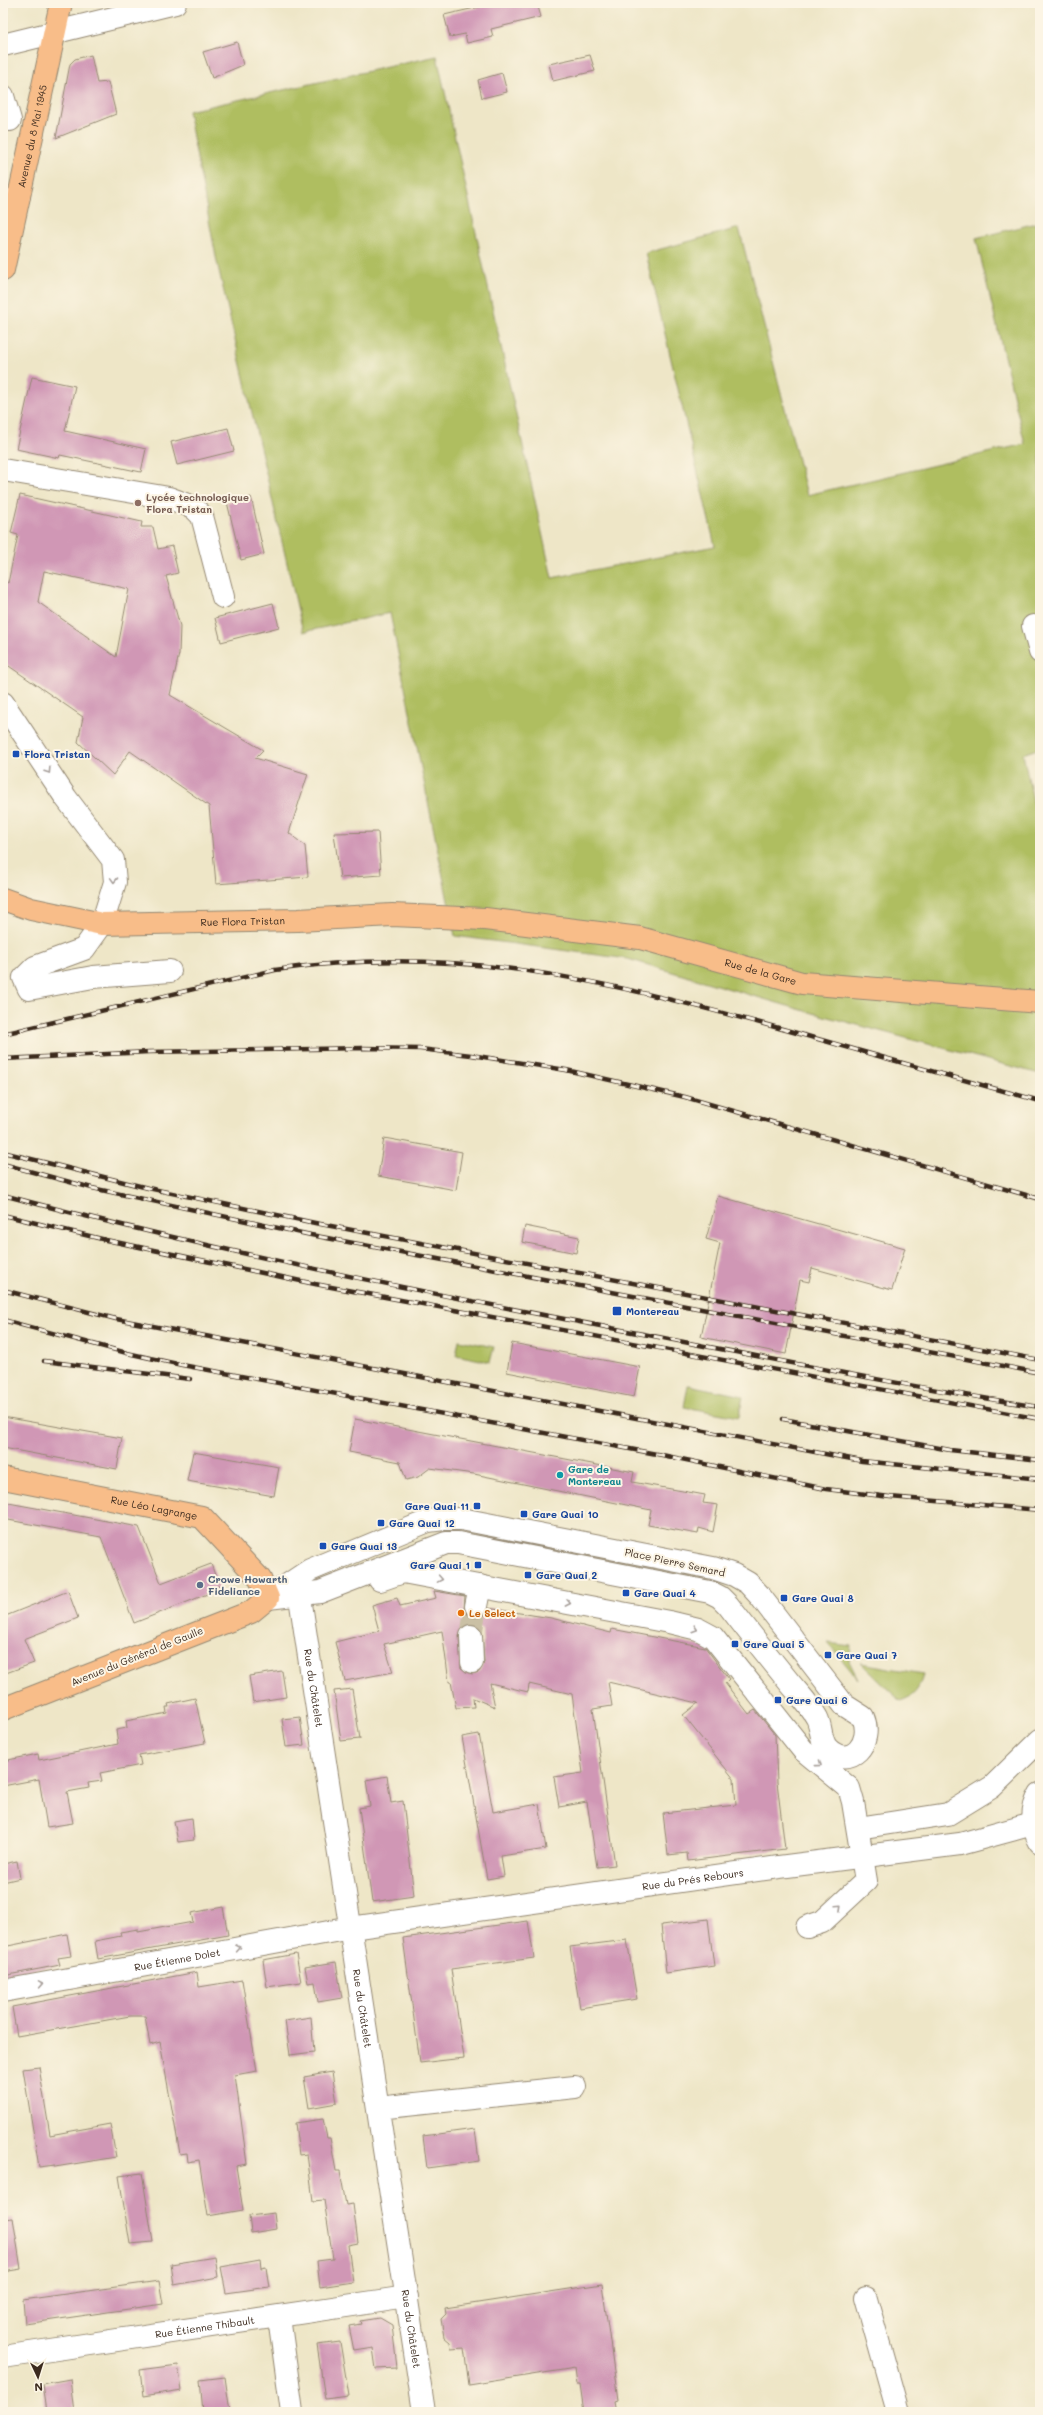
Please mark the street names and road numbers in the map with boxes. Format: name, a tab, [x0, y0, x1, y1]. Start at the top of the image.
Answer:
street label: Avenue du 8 Mai 1945	[14, 83, 50, 189]
street label: Rue Flora Tristan	[200, 913, 285, 929]
street label: Rue de la Gare	[723, 955, 798, 988]
street label: Rue Léo Lagrange	[110, 1492, 199, 1523]
street label: Place Pierre Semard	[624, 1545, 726, 1579]
street label: Avenue du Général de Gaulle	[69, 1623, 205, 1689]
street label: Rue du Châtelet	[301, 1648, 327, 1728]
street label: Rue du Prés Rebours	[641, 1865, 745, 1893]
street label: Rue Étienne Dolet	[133, 1945, 221, 1974]
street label: Rue du Châtelet	[350, 1968, 375, 2048]
street label: Rue du Châtelet	[398, 2289, 424, 2369]
street label: Rue Étienne Thibault	[154, 2313, 256, 2341]

